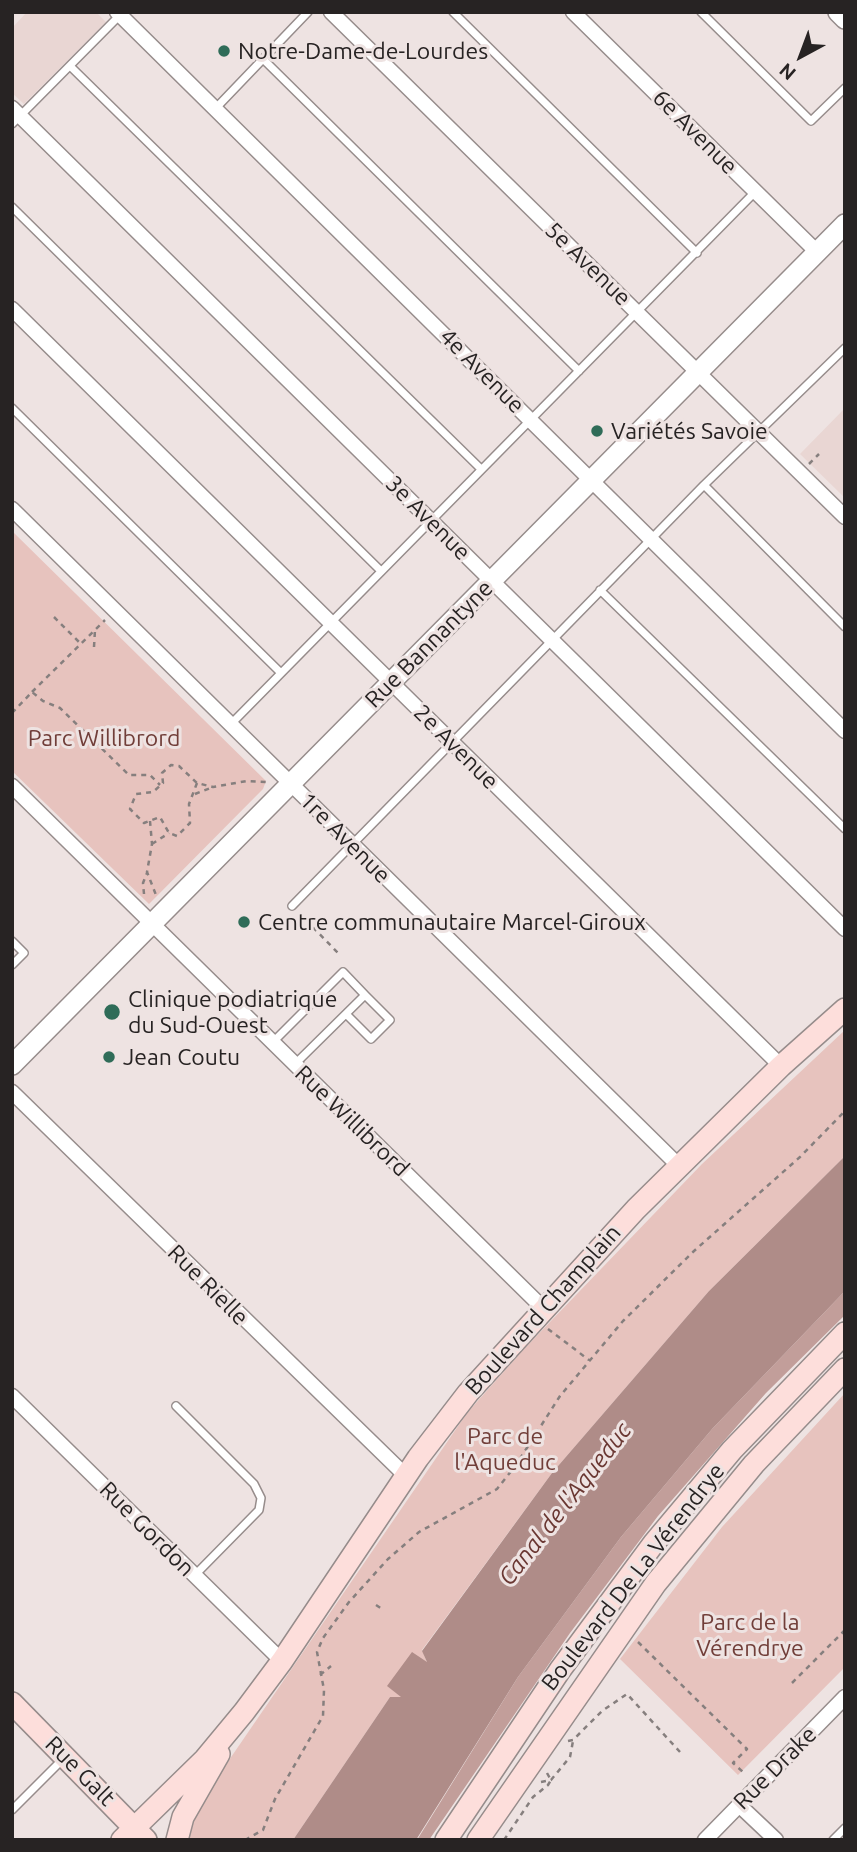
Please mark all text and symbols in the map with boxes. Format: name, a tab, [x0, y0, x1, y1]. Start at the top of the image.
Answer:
north arrow	[766, 21, 836, 91]
place label: Notre-Dame-de-Lourdes	[238, 37, 488, 65]
marker: Notre-Dame-de-Lourdes	[216, 43, 232, 59]
text: N	[775, 59, 800, 85]
street label: 6e Avenue	[647, 84, 743, 180]
street label: 5e Avenue	[539, 216, 637, 312]
street label: 4e Avenue	[434, 323, 530, 419]
place label: Variétés Savoie	[611, 417, 768, 445]
marker: Variétés Savoie	[589, 423, 605, 439]
street label: 3e Avenue	[380, 470, 476, 566]
street label: Rue Bannantyne	[359, 574, 499, 714]
street label: 2e Avenue	[408, 699, 504, 795]
park label: Parc Willibrord	[28, 724, 180, 752]
street label: 1re Avenue	[294, 787, 396, 889]
place label: Centre communautaire Marcel-Giroux	[258, 908, 646, 936]
marker: Centre communautaire Marcel-Giroux	[236, 914, 252, 930]
place label: Clinique podiatrique du Sud-Ouest	[128, 985, 337, 1039]
marker: Clinique podiatrique du Sud-Ouest	[102, 1002, 122, 1022]
place label: Jean Coutu	[123, 1043, 240, 1071]
marker: Jean Coutu	[101, 1049, 117, 1065]
street label: Rue Willibrord	[289, 1060, 415, 1182]
street label: Boulevard Champlain	[459, 1219, 627, 1401]
street label: Rue Rielle	[162, 1239, 254, 1331]
water label: Canal de l'Aqueduc	[492, 1417, 638, 1591]
park label: Parc de l'Aqueduc	[454, 1422, 556, 1476]
street label: Boulevard De La Vérendrye	[536, 1458, 730, 1696]
street label: Rue Gordon	[94, 1476, 200, 1582]
park label: Parc de la Vérendrye	[696, 1608, 804, 1662]
street label: Rue Drake	[728, 1721, 822, 1815]
street label: Rue Galt	[39, 1730, 121, 1812]

